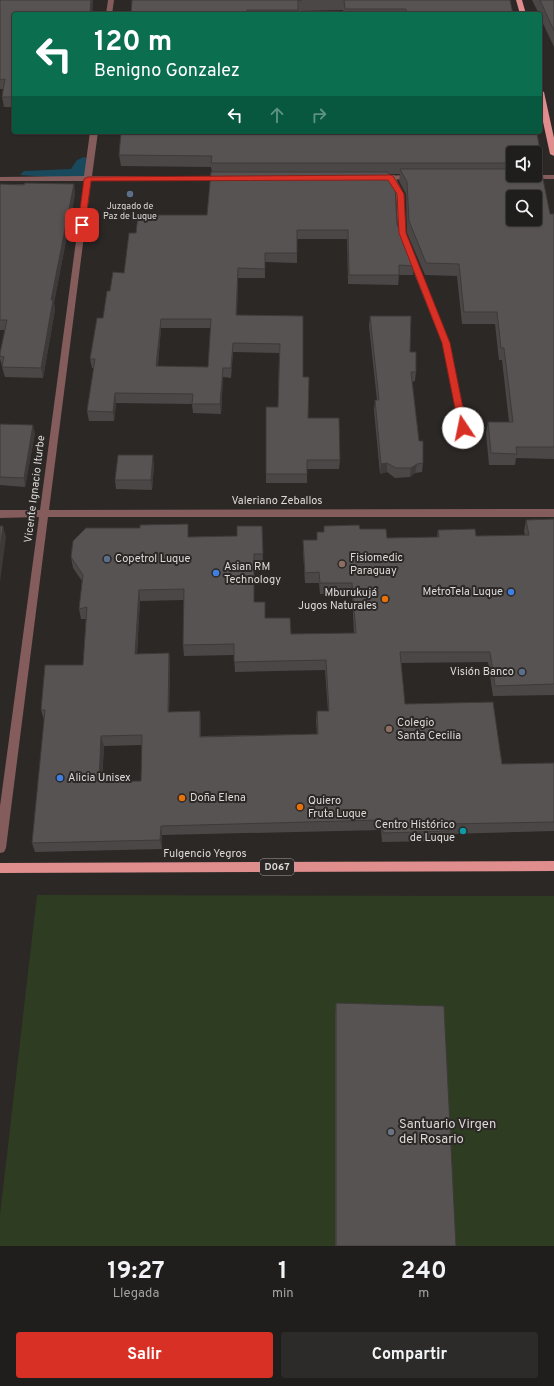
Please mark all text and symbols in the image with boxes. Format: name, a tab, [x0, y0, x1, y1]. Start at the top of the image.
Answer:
text: 120 m	[94, 25, 172, 61]
icon: left	[28, 28, 80, 80]
text: Benigno Gonzalez	[94, 60, 240, 83]
icon: left	[224, 104, 246, 126]
icon: ahead	[266, 104, 288, 126]
icon: right	[308, 104, 330, 126]
map controls	[506, 146, 542, 226]
button: sound	[506, 146, 542, 182]
marker: Juzgado de Paz de Luque	[125, 189, 135, 199]
button: search	[506, 190, 542, 226]
place label: Juzgado de Paz de Luque	[103, 201, 157, 222]
pin	[65, 208, 99, 242]
icon: arrive	[71, 214, 93, 236]
position arrow	[442, 407, 484, 449]
street label: Vicente Ignacio Iturbe	[21, 434, 49, 544]
street label: Valeriano Zeballos	[231, 494, 323, 508]
place label: Fisiomedic Paraguay	[350, 551, 403, 578]
place label: Copetrol Luque	[115, 552, 190, 566]
marker: Copetrol Luque	[102, 554, 112, 564]
marker: Fisiomedic Paraguay	[337, 559, 347, 569]
place label: Asian RM Technology	[224, 560, 281, 587]
marker: Asian RM Technology	[211, 568, 221, 578]
place label: MetroTela Luque	[422, 585, 503, 599]
place label: Mburukujá Jugos Naturales	[298, 586, 377, 613]
marker: MetroTela Luque	[506, 587, 516, 597]
marker: Mburukujá Jugos Naturales	[380, 594, 390, 604]
place label: Visión Banco	[450, 665, 514, 679]
marker: Visión Banco	[517, 667, 527, 677]
place label: Colegio Santa Cecilia	[397, 716, 461, 743]
marker: Colegio Santa Cecilia	[384, 724, 394, 734]
place label: Alicia Unisex	[68, 771, 131, 785]
marker: Alicia Unisex	[55, 773, 65, 783]
place label: Doña Elena	[190, 791, 246, 805]
marker: Doña Elena	[177, 793, 187, 803]
place label: Quiero Fruta Luque	[308, 794, 367, 821]
marker: Quiero Fruta Luque	[295, 802, 305, 812]
place label: Centro Histórico de Luque	[375, 818, 455, 845]
marker: Centro Histórico de Luque	[458, 826, 468, 836]
street label: Fulgencio Yegros	[163, 847, 247, 861]
road number: D067	[260, 859, 294, 875]
place label: Santuario Virgen del Rosario	[399, 1117, 496, 1148]
marker: Santuario Virgen del Rosario	[386, 1127, 396, 1137]
text: 19:27	[107, 1257, 165, 1287]
text: 1	[278, 1257, 288, 1287]
text: 240	[401, 1257, 447, 1287]
text: Llegada	[113, 1286, 159, 1302]
text: min	[272, 1286, 294, 1302]
text: m	[418, 1286, 429, 1302]
button: Salir	[16, 1332, 273, 1378]
button: Compartir	[281, 1332, 538, 1378]

